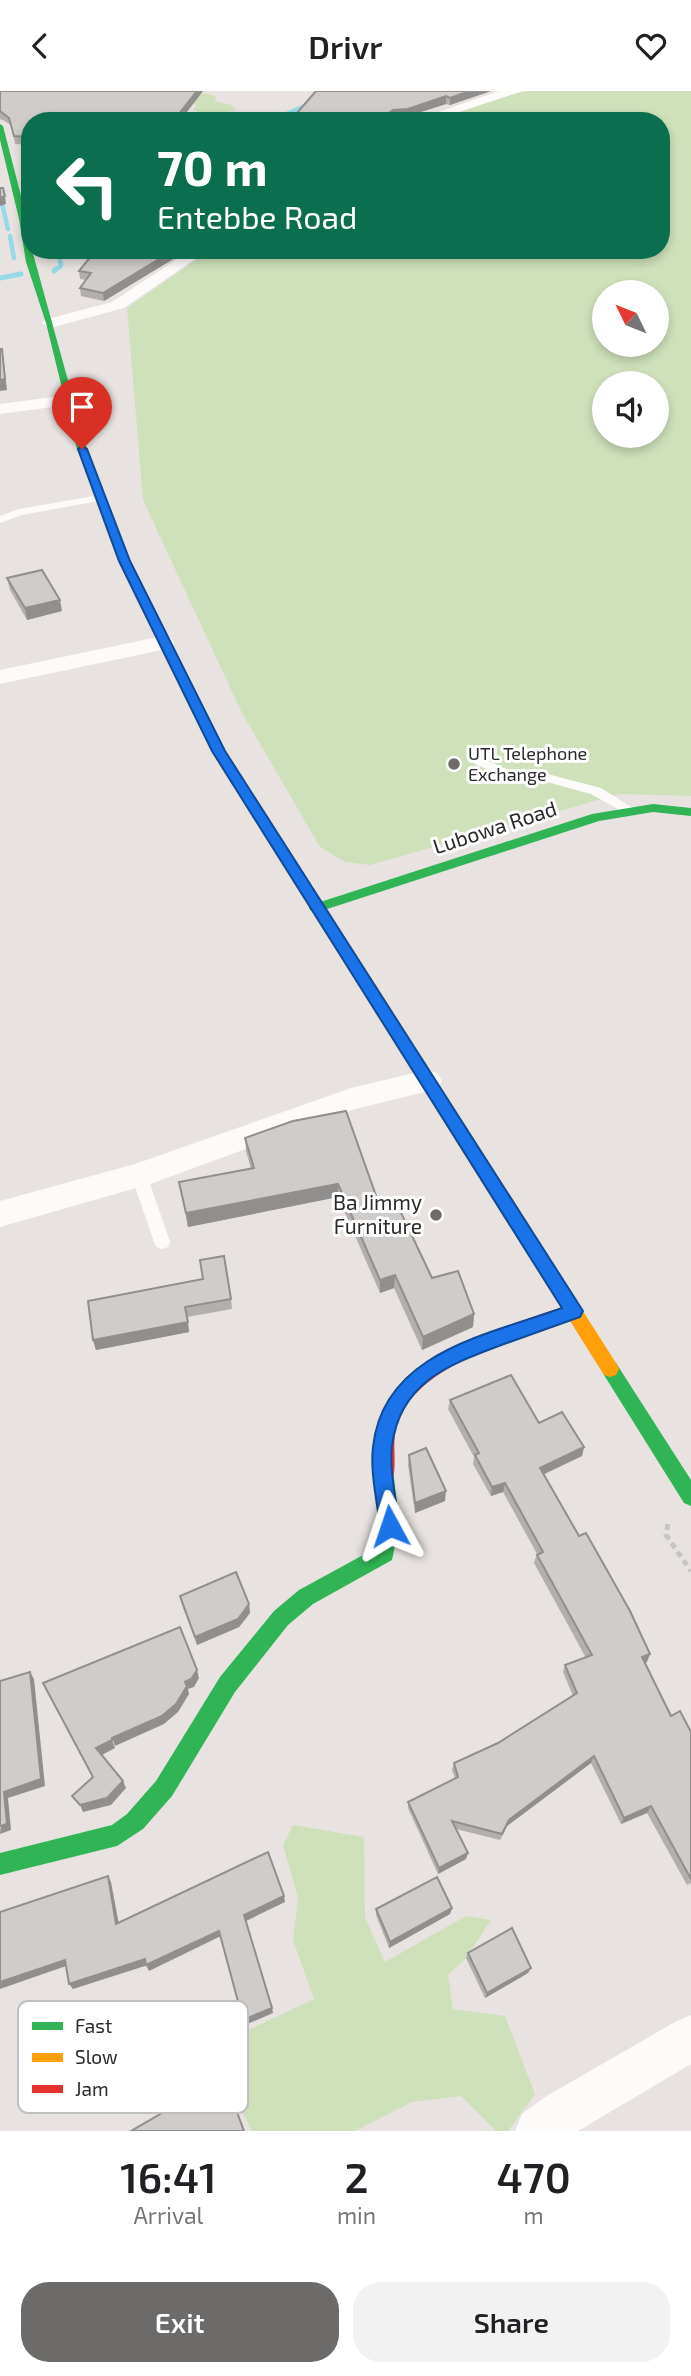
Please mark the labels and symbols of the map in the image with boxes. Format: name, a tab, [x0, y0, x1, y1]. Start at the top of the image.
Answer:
north arrow	[592, 280, 668, 357]
pin	[52, 377, 112, 449]
place label: UTL Telephone Exchange	[468, 742, 587, 785]
marker: UTL Telephone Exchange	[446, 756, 462, 772]
street label: Lubowa Road	[430, 795, 559, 858]
place label: Ba Jimmy Furniture	[333, 1189, 422, 1238]
marker: Ba Jimmy Furniture	[428, 1207, 444, 1223]
position arrow	[353, 1489, 427, 1563]
legend	[18, 2001, 248, 2113]
text: Fast	[75, 2014, 112, 2037]
text: Slow	[75, 2045, 118, 2068]
text: Jam	[75, 2077, 109, 2100]

